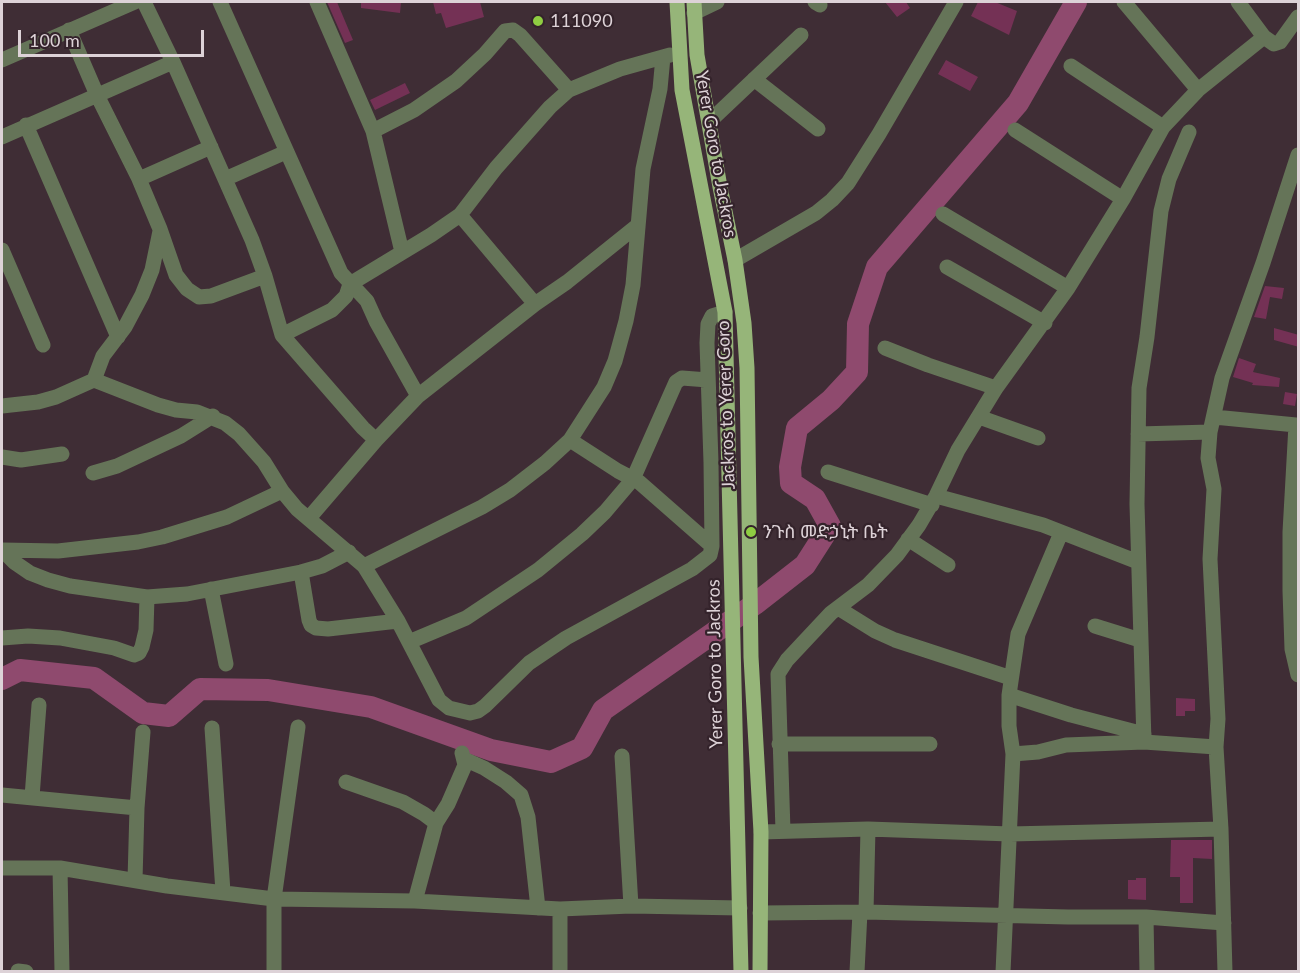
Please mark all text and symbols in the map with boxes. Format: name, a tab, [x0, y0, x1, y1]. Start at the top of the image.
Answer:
place label: 111090	[550, 10, 613, 32]
marker: 111090	[531, 14, 545, 28]
scale bar	[21, 18, 207, 56]
text: 100 m	[29, 29, 80, 51]
street label: Yerer Goro to Jackros	[691, 69, 741, 239]
street label: Jackros to Yerer Goro	[712, 320, 740, 490]
place label: ንጉስ መድኃኒት ቤት	[763, 521, 888, 543]
marker: ንጉስ መድኃኒት ቤት	[744, 525, 758, 539]
street label: Yerer Goro to Jackros	[703, 579, 727, 749]

